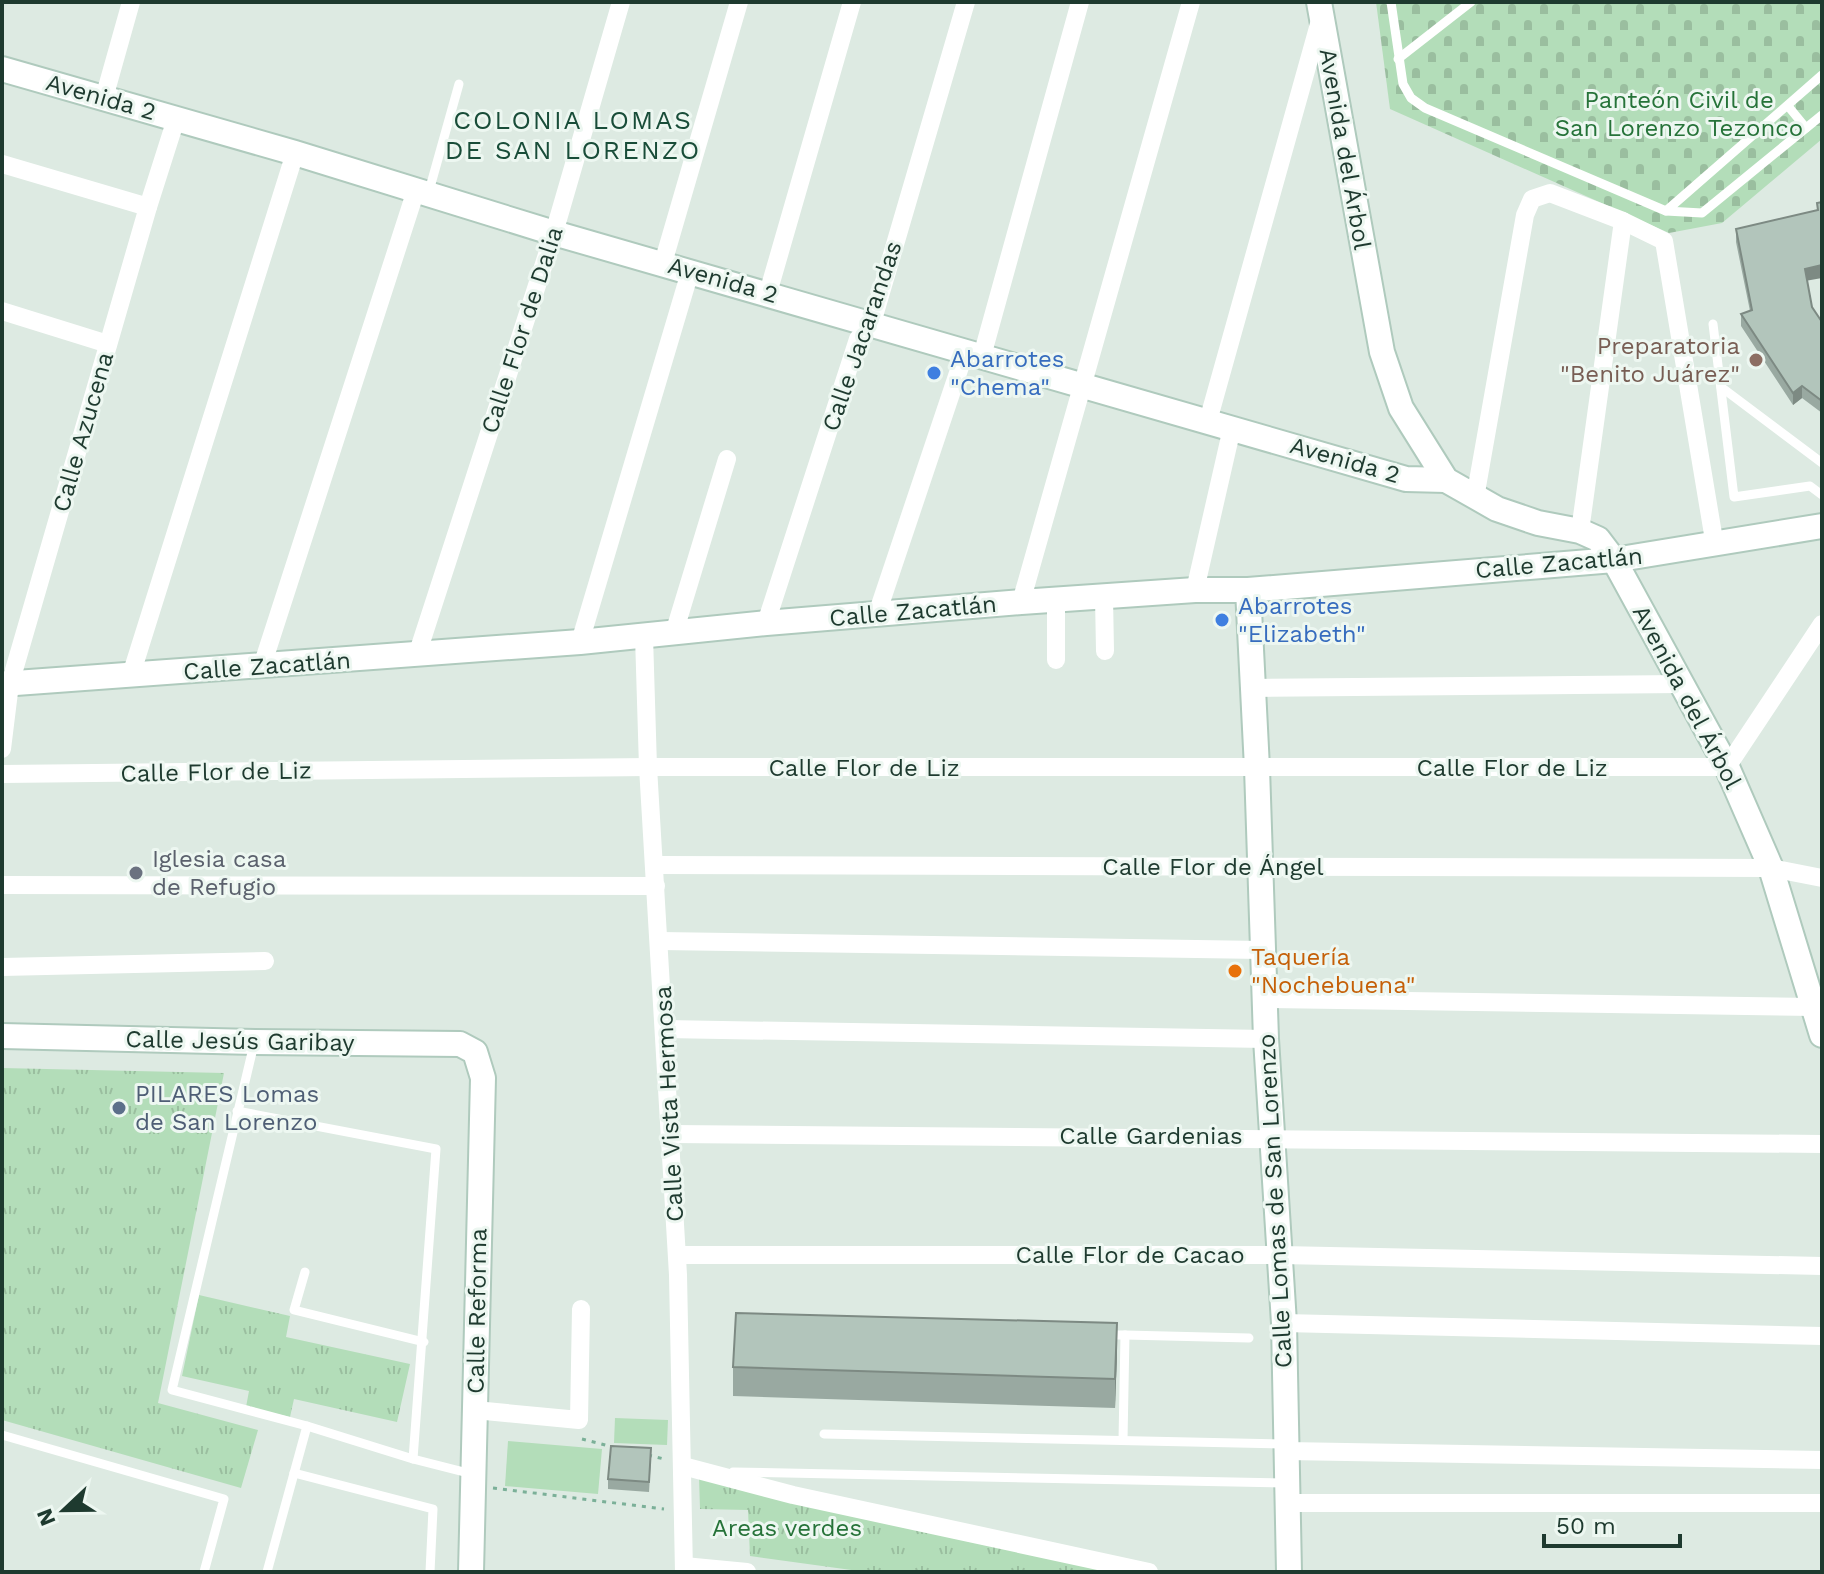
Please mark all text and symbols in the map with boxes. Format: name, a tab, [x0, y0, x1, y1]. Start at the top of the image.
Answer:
street label: Avenida del Árbol	[1314, 46, 1377, 252]
street label: Avenida 2	[43, 68, 159, 126]
park label: Panteón Civil de San Lorenzo Tezonco	[1555, 86, 1803, 142]
district label: COLONIA LOMAS DE SAN LORENZO	[445, 105, 701, 165]
street label: Calle Flor de Dalia	[475, 223, 569, 437]
street label: Calle Jacarandas	[816, 237, 908, 435]
street label: Avenida 2	[665, 251, 781, 309]
place label: Preparatoria "Benito Juárez"	[1560, 332, 1740, 388]
place label: Abarrotes "Chema"	[950, 345, 1064, 401]
street label: Calle Azucena	[47, 349, 119, 515]
marker: Preparatoria "Benito Juárez"	[1747, 351, 1765, 369]
marker: Abarrotes "Chema"	[925, 364, 943, 382]
street label: Avenida 2	[1287, 431, 1403, 489]
street label: Calle Zacatlán	[1474, 542, 1644, 584]
street label: Calle Zacatlán	[828, 590, 998, 632]
place label: Abarrotes "Elizabeth"	[1238, 592, 1366, 648]
street label: Avenida del Árbol	[1627, 600, 1748, 794]
marker: Abarrotes "Elizabeth"	[1213, 611, 1231, 629]
street label: Calle Zacatlán	[182, 646, 352, 686]
street label: Calle Flor de Liz	[768, 754, 960, 782]
street label: Calle Flor de Liz	[1416, 754, 1608, 782]
street label: Calle Flor de Liz	[120, 756, 312, 788]
place label: Iglesia casa de Refugio	[152, 845, 286, 901]
street label: Calle Flor de Ángel	[1102, 853, 1324, 881]
marker: Iglesia casa de Refugio	[127, 864, 145, 882]
place label: Taquería "Nochebuena"	[1251, 943, 1415, 999]
marker: Taquería "Nochebuena"	[1226, 962, 1244, 980]
street label: Calle Vista Hermosa	[649, 985, 689, 1223]
street label: Calle Jesús Garibay	[125, 1025, 355, 1057]
street label: Calle Lomas de San Lorenzo	[1252, 1033, 1298, 1369]
place label: PILARES Lomas de San Lorenzo	[135, 1080, 319, 1136]
marker: PILARES Lomas de San Lorenzo	[110, 1099, 128, 1117]
street label: Calle Gardenias	[1059, 1122, 1243, 1150]
street label: Calle Reforma	[462, 1228, 492, 1394]
street label: Calle Flor de Cacao	[1015, 1241, 1245, 1269]
north arrow	[24, 1470, 104, 1550]
scale bar	[1544, 1498, 1680, 1548]
text: N	[31, 1505, 61, 1530]
text: 50 m	[1556, 1512, 1616, 1540]
park label: Areas verdes	[712, 1514, 862, 1542]

